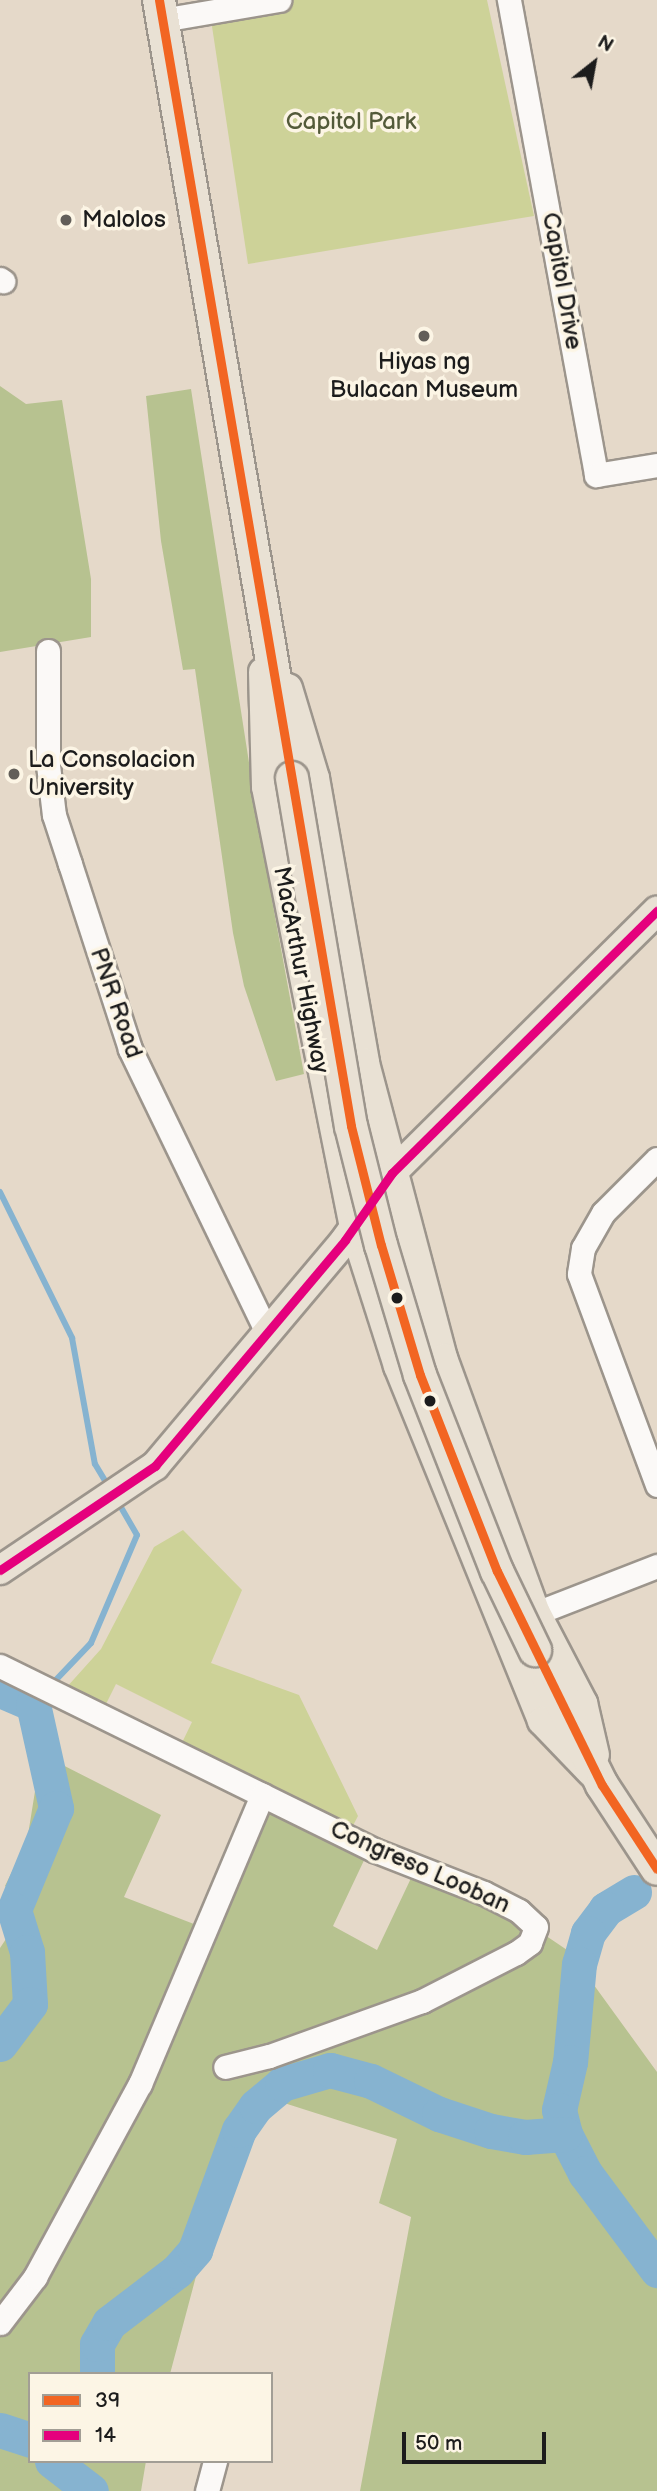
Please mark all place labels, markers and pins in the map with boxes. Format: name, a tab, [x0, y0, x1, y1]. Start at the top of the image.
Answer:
place label: Malolos	[82, 206, 166, 234]
marker: Malolos	[56, 210, 76, 230]
marker: Hiyas ng Bulacan Museum	[416, 328, 432, 344]
place label: Hiyas ng Bulacan Museum	[330, 348, 518, 404]
place label: La Consolacion University	[28, 746, 195, 802]
marker: La Consolacion University	[6, 766, 22, 782]
unlabelled marker	[390, 1291, 404, 1305]
unlabelled marker	[423, 1394, 437, 1408]

